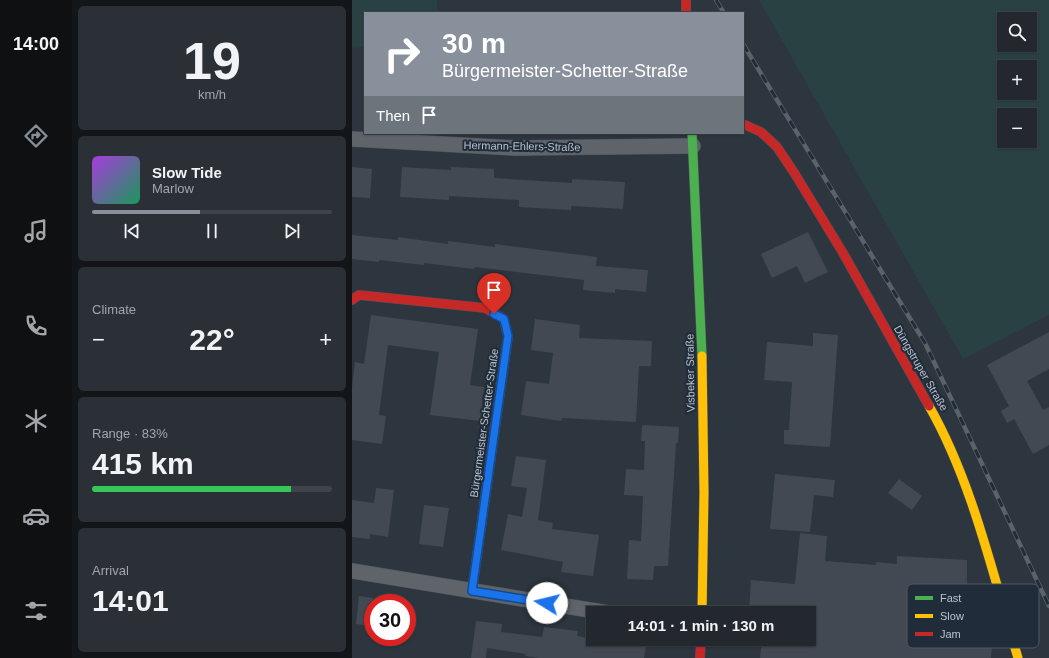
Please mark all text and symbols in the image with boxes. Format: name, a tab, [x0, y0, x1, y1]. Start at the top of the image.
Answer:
map controls	[997, 12, 1037, 148]
button: search	[997, 12, 1037, 52]
icon: right	[376, 28, 428, 80]
text: 30 m	[442, 28, 506, 59]
text: 19	[183, 32, 241, 90]
text: 14:00	[13, 34, 59, 54]
button: +	[997, 60, 1037, 100]
text: Bürgermeister-Schetter-Straße	[442, 61, 688, 81]
text: km/h	[198, 87, 226, 102]
icon: arrive	[418, 104, 440, 126]
text: Then	[376, 107, 410, 124]
button: −	[997, 108, 1037, 148]
icon: directions	[22, 122, 50, 150]
street label: Hermann-Ehlers-Straße	[464, 139, 580, 153]
text: Slow Tide	[152, 164, 222, 181]
text: Marlow	[152, 181, 194, 196]
icon: music	[22, 217, 50, 245]
icon: previous	[121, 220, 143, 242]
icon: pause	[201, 220, 223, 242]
icon: next	[281, 220, 303, 242]
pin	[477, 273, 511, 314]
icon: arrive	[483, 279, 505, 301]
text: Climate	[92, 302, 136, 317]
icon: phone	[22, 312, 50, 340]
text: 22°	[189, 323, 235, 356]
street label: Düngstruper Straße	[892, 323, 950, 413]
text: −	[92, 327, 105, 352]
text: +	[319, 327, 332, 352]
street label: Visbeker Straße	[683, 334, 697, 412]
street label: Bürgermeister-Schetter-Straße	[468, 348, 500, 498]
icon: climate	[22, 407, 50, 435]
text: Range · 83%	[92, 426, 168, 441]
text: 415 km	[92, 447, 194, 480]
icon: car	[22, 502, 50, 530]
text: Arrival	[92, 563, 129, 578]
position arrow	[526, 582, 568, 624]
text: 14:01	[92, 584, 169, 617]
legend	[907, 584, 1039, 648]
text: Fast	[940, 592, 961, 604]
speed limit sign: 30	[364, 594, 416, 646]
icon: filters	[22, 597, 50, 625]
text: Slow	[940, 610, 964, 622]
text: 14:01 · 1 min · 130 m	[628, 617, 774, 634]
text: Jam	[940, 628, 961, 640]

